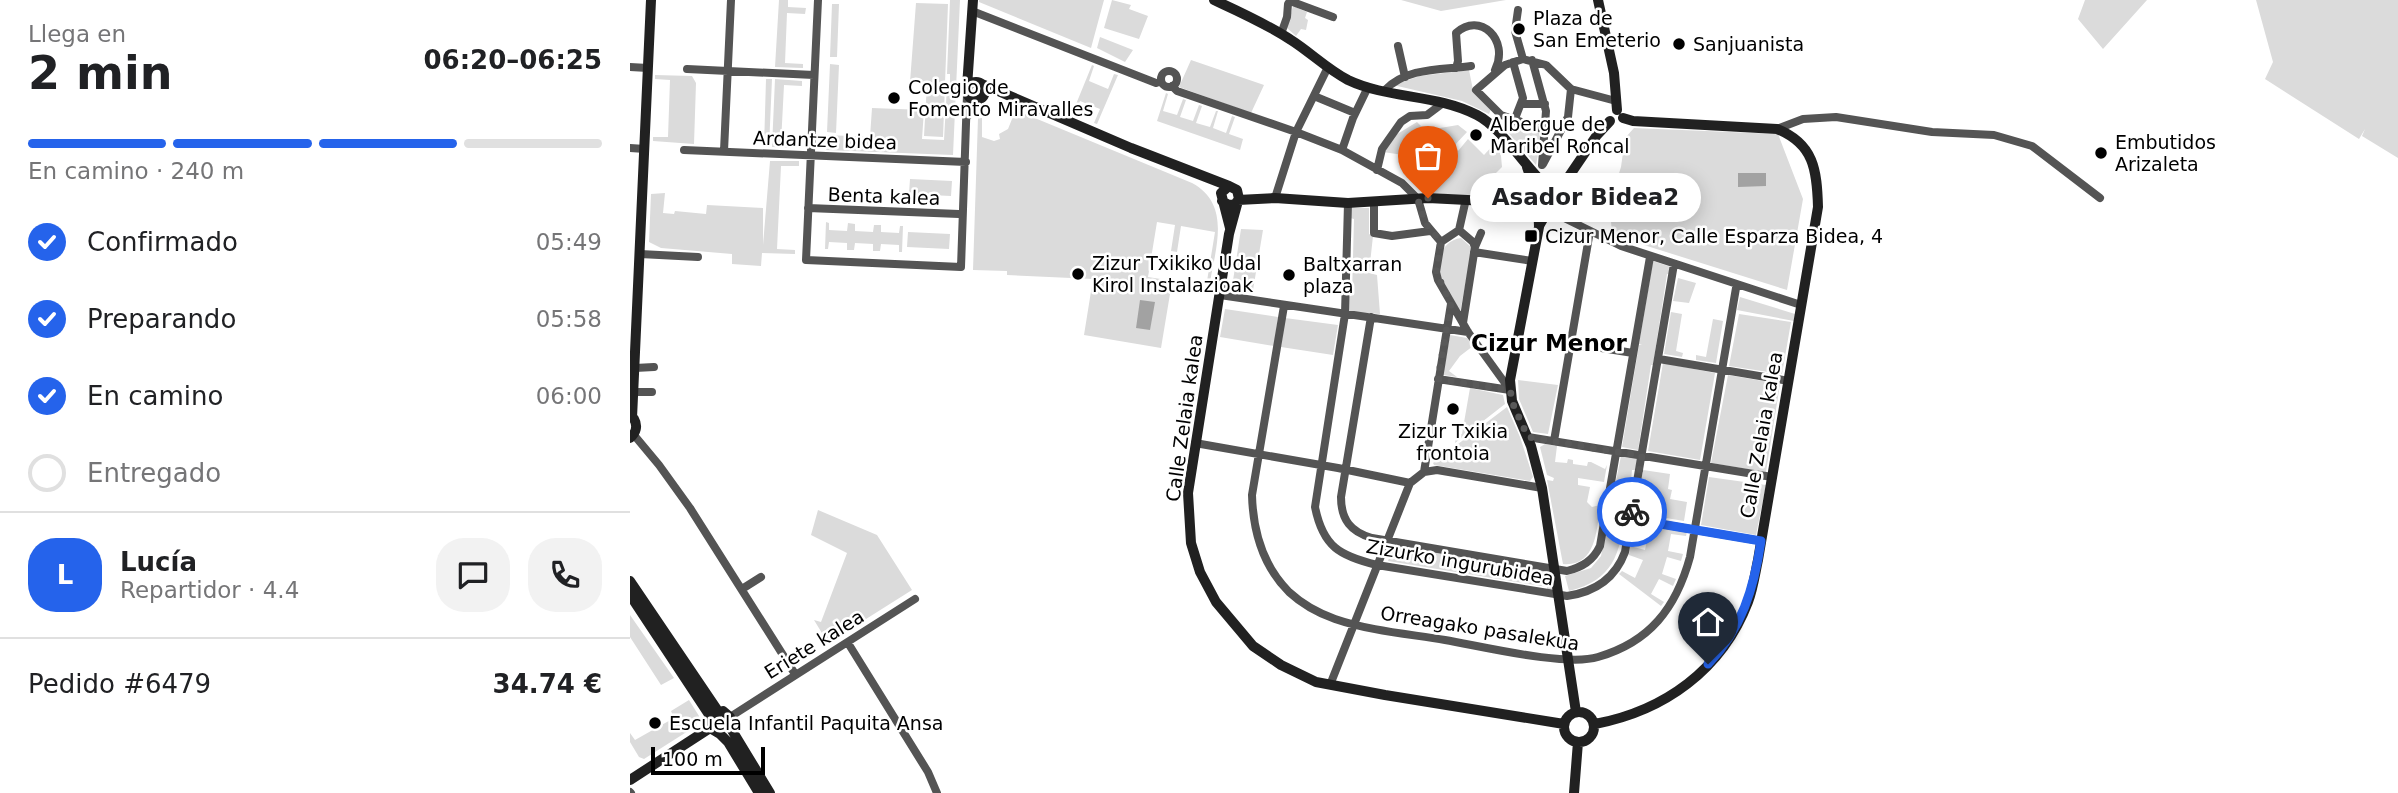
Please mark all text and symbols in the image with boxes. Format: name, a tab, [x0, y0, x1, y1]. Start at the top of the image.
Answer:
place label: Plaza de San Emeterio	[1533, 7, 1661, 51]
text: Llega en	[28, 21, 126, 47]
marker: Plaza de San Emeterio	[1511, 21, 1527, 37]
place label: Sanjuanista	[1693, 33, 1804, 55]
marker: Sanjuanista	[1671, 36, 1687, 52]
text: 06:20–06:25	[423, 45, 602, 75]
text: 2 min	[28, 46, 172, 100]
place label: Colegio de Fomento Miravalles	[908, 76, 1093, 120]
marker: Colegio de Fomento Miravalles	[886, 90, 902, 106]
place label: Albergue de Maribel Roncal	[1490, 113, 1630, 157]
street label: Ardantze bidea	[753, 126, 897, 154]
pin	[1398, 126, 1458, 198]
marker: Albergue de Maribel Roncal	[1468, 127, 1484, 143]
place label: Embutidos Arizaleta	[2115, 131, 2216, 175]
icon: bag	[1409, 137, 1447, 175]
marker: Embutidos Arizaleta	[2093, 145, 2109, 161]
text: En camino · 240 m	[28, 158, 244, 184]
callout: Asador Bidea2	[1470, 174, 1701, 222]
street label: Benta kalea	[827, 183, 941, 209]
text: Asador Bidea2	[1492, 184, 1679, 210]
icon: check	[28, 223, 66, 261]
place label: Cizur Menor, Calle Esparza Bidea, 4	[1545, 225, 1883, 247]
text: Confirmado	[87, 227, 238, 257]
marker: Cizur Menor, Calle Esparza Bidea, 4	[1523, 228, 1539, 244]
text: 05:49	[536, 229, 602, 255]
place label: Zizur Txikiko Udal Kirol Instalazioak	[1092, 252, 1261, 296]
place label: Baltxarran plaza	[1303, 253, 1402, 297]
marker: Zizur Txikiko Udal Kirol Instalazioak	[1070, 266, 1086, 282]
marker: Baltxarran plaza	[1281, 267, 1297, 283]
icon: check	[28, 300, 66, 338]
text: Preparando	[87, 304, 236, 334]
text: 05:58	[536, 306, 602, 332]
district label: Cizur Menor	[1471, 330, 1628, 356]
street label: Calle Zelaia kalea	[1161, 333, 1207, 503]
street label: Calle Zelaia kalea	[1736, 350, 1786, 520]
icon: check	[28, 377, 66, 415]
text: En camino	[87, 381, 223, 411]
text: 06:00	[536, 383, 602, 409]
marker: Zizur Txikia frontoia	[1445, 401, 1461, 417]
place label: Zizur Txikia frontoia	[1398, 420, 1508, 464]
text: Entregado	[87, 458, 221, 488]
courier	[1597, 477, 1667, 547]
icon: bike	[1613, 493, 1651, 531]
street label: Zizurko ingurubidea	[1364, 535, 1556, 589]
button: chat	[436, 538, 510, 612]
button: phone	[528, 538, 602, 612]
text: Lucía	[120, 547, 197, 577]
text: L	[57, 560, 73, 590]
text: Repartidor · 4.4	[120, 577, 299, 603]
pin	[1678, 592, 1738, 664]
street label: Orreagako pasalekua	[1379, 601, 1581, 655]
icon: home	[1689, 603, 1727, 641]
street label: Eriete kalea	[760, 605, 868, 683]
text: Pedido #6479	[28, 669, 211, 699]
text: 34.74 €	[493, 669, 602, 699]
place label: Escuela Infantil Paquita Ansa	[669, 712, 943, 734]
marker: Escuela Infantil Paquita Ansa	[647, 715, 663, 731]
scale bar	[651, 744, 765, 776]
text: 100 m	[662, 748, 723, 770]

